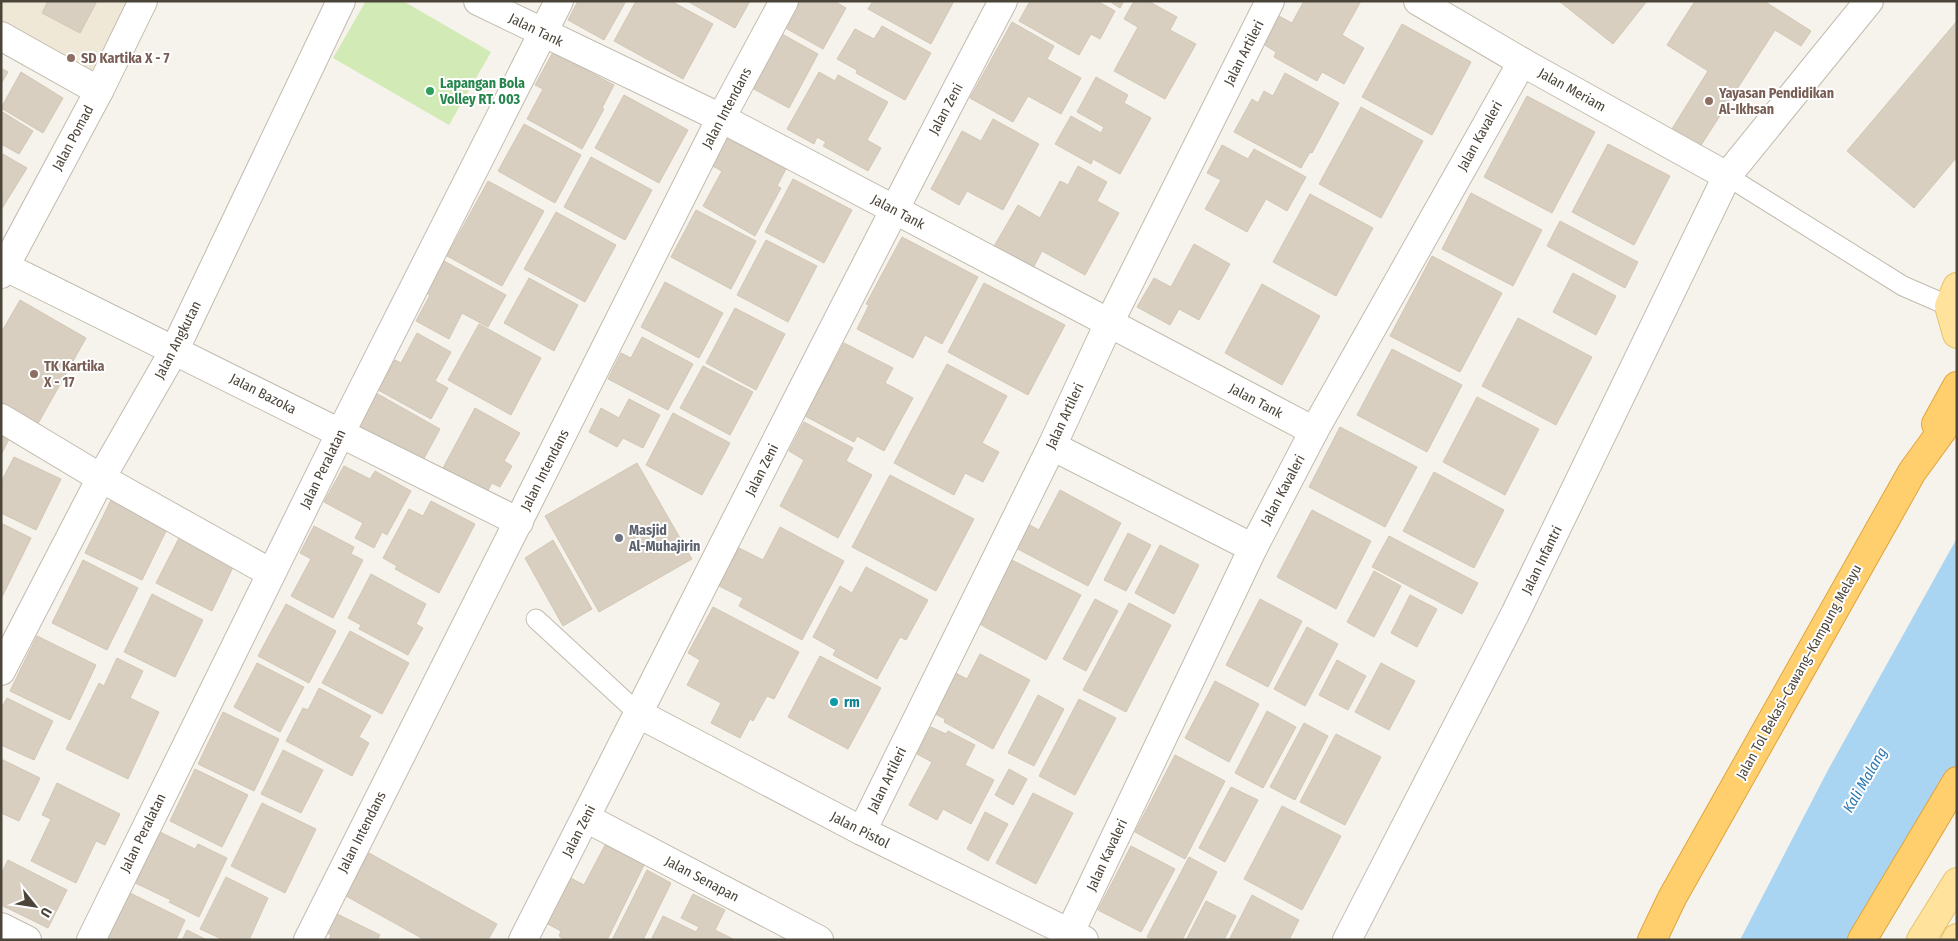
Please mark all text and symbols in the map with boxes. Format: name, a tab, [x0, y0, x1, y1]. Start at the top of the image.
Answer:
street label: Jalan Tank	[506, 10, 566, 51]
street label: Jalan Artileri	[1220, 18, 1268, 88]
place label: SD Kartika X - 7	[81, 50, 169, 67]
marker: SD Kartika X - 7	[65, 52, 77, 64]
street label: Jalan Meriam	[1535, 64, 1609, 116]
street label: Jalan Intendans	[699, 65, 755, 151]
place label: Lapangan Bola Volley RT. 003	[439, 75, 525, 108]
street label: Jalan Zeni	[925, 80, 967, 138]
marker: Lapangan Bola Volley RT. 003	[424, 85, 436, 97]
place label: Yayasan Pendidikan Al-Ikhsan	[1718, 85, 1834, 118]
marker: Yayasan Pendidikan Al-Ikhsan	[1703, 95, 1715, 107]
street label: Jalan Kavaleri	[1454, 98, 1506, 174]
street label: Jalan Pomad	[49, 103, 97, 173]
street label: Jalan Tank	[868, 191, 928, 233]
street label: Jalan Angkutan	[151, 298, 205, 382]
place label: TK Kartika X - 17	[43, 358, 104, 391]
marker: TK Kartika X - 17	[28, 368, 40, 380]
street label: Jalan Bazoka	[227, 370, 299, 418]
street label: Jalan Artileri	[1042, 380, 1088, 452]
street label: Jalan Tank	[1226, 380, 1286, 422]
street label: Jalan Intendans	[517, 426, 573, 514]
street label: Jalan Peralatan	[297, 427, 349, 511]
street label: Jalan Zeni	[742, 441, 782, 499]
street label: Jalan Kavaleri	[1257, 452, 1309, 528]
place label: Masjid Al-Muhajirin	[628, 522, 700, 555]
street label: Jalan Infantri	[1518, 523, 1566, 597]
marker: Masjid Al-Muhajirin	[613, 532, 625, 544]
street label: Jalan Tol Bekasi–Cawang–Kampung Melayu	[1733, 561, 1865, 783]
place label: rm	[844, 694, 860, 711]
marker: rm	[828, 696, 840, 708]
street label: Jalan Artileri	[864, 744, 910, 816]
water label: Kali Malang	[1839, 744, 1891, 816]
street label: Jalan Intendans	[334, 788, 390, 876]
street label: Jalan Peralatan	[117, 791, 169, 875]
street label: Jalan Zeni	[559, 802, 599, 860]
street label: Jalan Pistol	[828, 808, 893, 852]
street label: Jalan Kavaleri	[1083, 816, 1131, 894]
street label: Jalan Senapan	[662, 852, 742, 906]
north arrow	[10, 881, 60, 931]
text: U	[36, 904, 55, 920]

